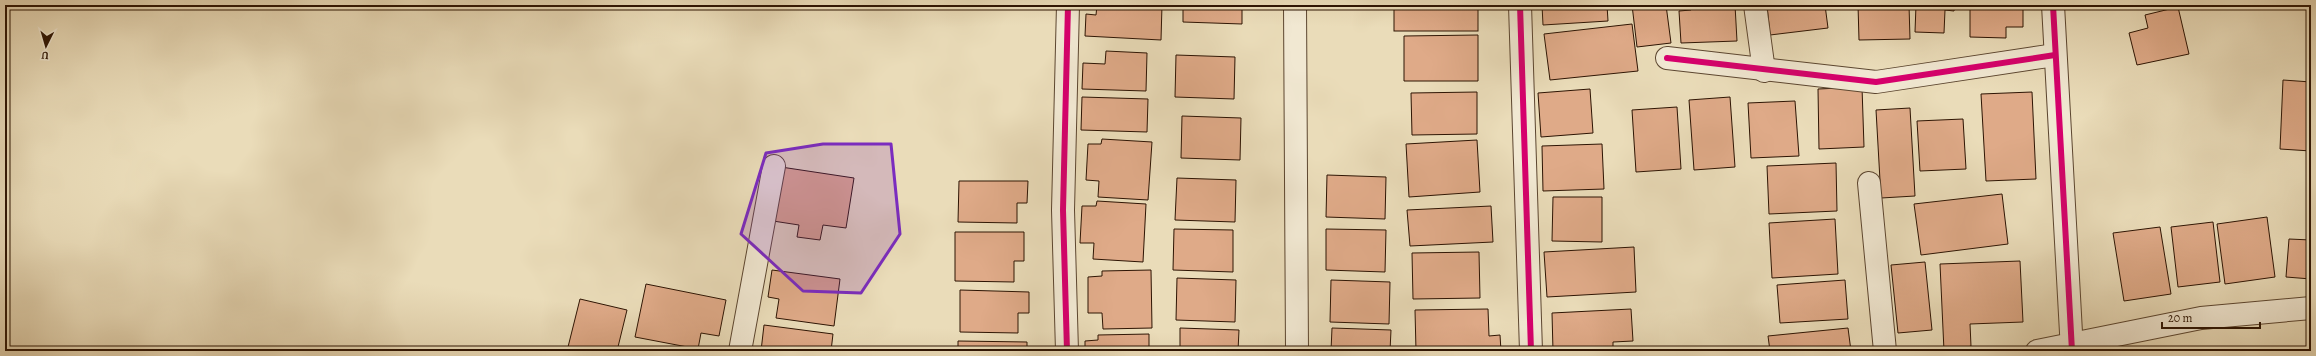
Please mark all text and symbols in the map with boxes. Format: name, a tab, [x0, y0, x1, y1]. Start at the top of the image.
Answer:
north arrow	[26, 26, 66, 66]
text: U	[40, 48, 49, 63]
scale bar	[2162, 304, 2260, 330]
text: 20 m	[2168, 310, 2192, 326]

